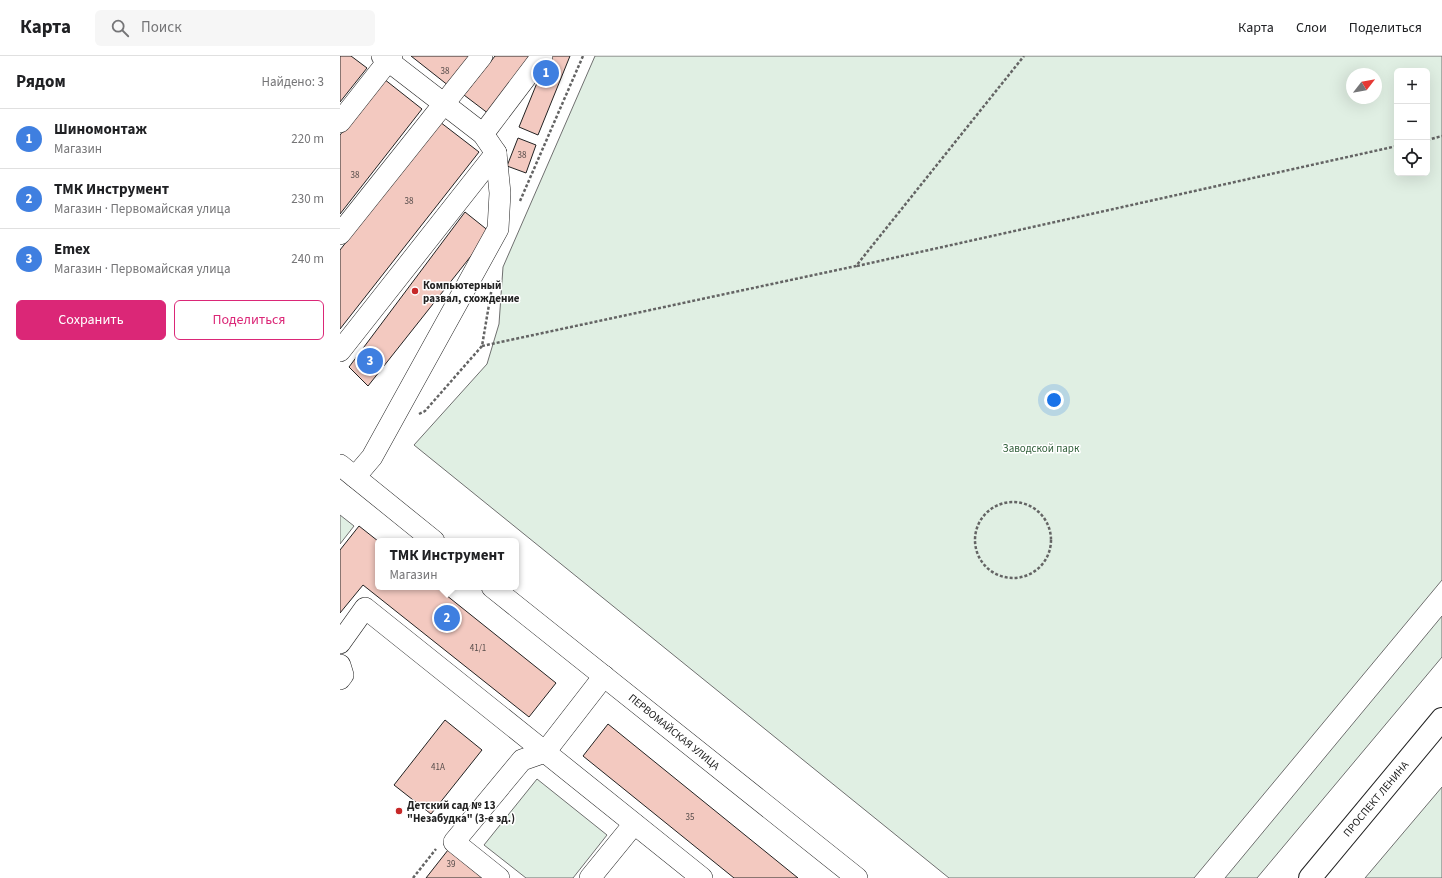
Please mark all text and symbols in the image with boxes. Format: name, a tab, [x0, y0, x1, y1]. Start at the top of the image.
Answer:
search box	[95, 10, 375, 46]
text: Карта	[20, 14, 71, 41]
icon: search	[109, 17, 131, 39]
text: Поиск	[141, 17, 182, 38]
text: Карта	[1238, 18, 1274, 38]
text: Слои	[1296, 18, 1327, 38]
text: Поделиться	[1349, 18, 1422, 38]
pin: 1	[533, 58, 559, 88]
house number: 38	[441, 65, 450, 78]
north arrow	[1346, 68, 1382, 104]
map controls	[1394, 68, 1430, 176]
button: +	[1394, 68, 1430, 104]
text: Рядом	[16, 70, 66, 94]
text: Найдено: 3	[262, 73, 324, 91]
button: −	[1394, 104, 1430, 140]
text: Шиномонтаж	[54, 119, 147, 140]
text: 1	[26, 130, 32, 148]
text: 220 m	[291, 130, 324, 148]
text: Магазин	[54, 140, 102, 158]
button: locate	[1394, 140, 1430, 176]
house number: 38	[518, 149, 527, 162]
house number: 38	[351, 169, 360, 182]
text: ТМК Инструмент	[54, 179, 169, 200]
text: 2	[26, 190, 32, 208]
text: 230 m	[291, 190, 324, 208]
house number: 38	[405, 195, 414, 208]
text: Магазин · Первомайская улица	[54, 200, 230, 218]
text: Emex	[54, 239, 90, 260]
text: 3	[26, 250, 32, 268]
text: 240 m	[291, 250, 324, 268]
text: Магазин · Первомайская улица	[54, 260, 230, 278]
place label: Компьютерный развал, схождение	[423, 278, 520, 306]
marker: Компьютерный развал, схождение	[410, 286, 420, 296]
button: Сохранить	[16, 300, 166, 340]
button: Поделиться	[174, 300, 324, 340]
pin: 3	[357, 346, 383, 376]
your location	[1044, 390, 1064, 410]
park label: Заводской парк	[1003, 441, 1080, 456]
popup	[375, 538, 519, 590]
text: ТМК Инструмент	[389, 545, 505, 566]
text: Магазин	[389, 566, 437, 584]
pin: 2	[434, 603, 460, 633]
house number: 41/1	[470, 642, 486, 655]
street label: ПЕРВОМАЙСКАЯ УЛИЦА	[625, 690, 723, 774]
street label: ПРОСПЕКТ ЛЕНИНА	[1340, 758, 1412, 840]
house number: 41А	[431, 761, 445, 774]
place label: Детский сад № 13 "Незабудка" (3-е зд.)	[407, 798, 515, 826]
marker: Детский сад № 13 "Незабудка" (3-е зд.)	[394, 806, 404, 816]
house number: 35	[686, 811, 695, 824]
house number: 39	[447, 858, 456, 871]

